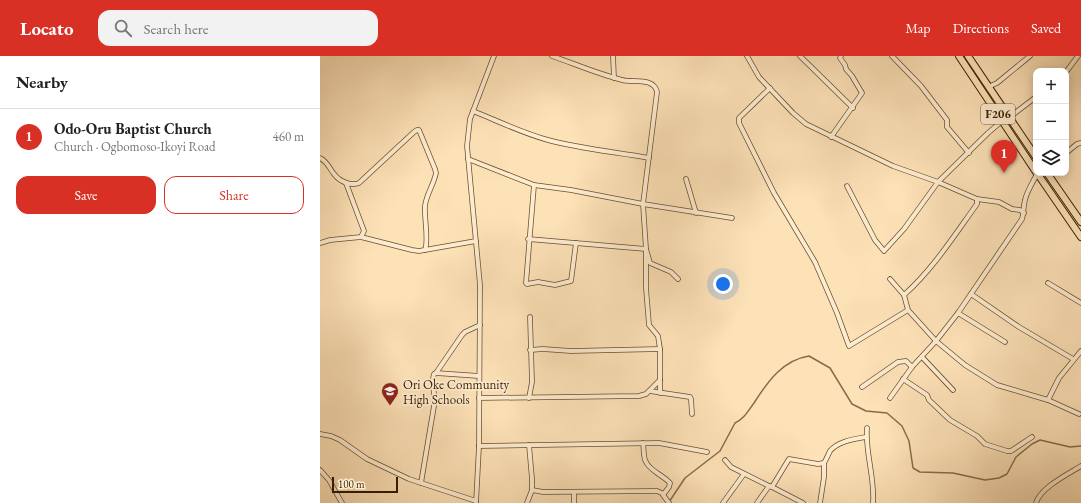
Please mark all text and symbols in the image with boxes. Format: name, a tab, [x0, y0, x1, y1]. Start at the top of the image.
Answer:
search box	[98, 10, 378, 46]
text: Locato	[20, 16, 74, 41]
icon: search	[112, 17, 134, 39]
text: Search here	[144, 19, 209, 38]
text: Map	[905, 19, 931, 37]
text: Directions	[953, 19, 1009, 37]
text: Saved	[1031, 19, 1061, 37]
map controls	[1033, 68, 1069, 176]
button: +	[1033, 68, 1069, 104]
text: Nearby	[16, 71, 68, 93]
road number: F206	[981, 104, 1015, 124]
button: −	[1033, 104, 1069, 140]
text: Odo-Oru Baptist Church	[54, 119, 212, 138]
text: 1	[26, 128, 32, 145]
text: 460 m	[273, 128, 304, 145]
text: Church · Ogbomoso-Ikoyi Road	[54, 138, 216, 155]
pin: 1	[991, 140, 1017, 173]
button: layers	[1033, 140, 1069, 176]
button: Save	[16, 176, 156, 214]
button: Share	[164, 176, 304, 214]
your location	[713, 274, 733, 294]
place label: Ori Oke Community High Schools	[403, 376, 510, 408]
school or university icon: Ori Oke Community High Schools	[380, 381, 400, 406]
scale bar	[332, 475, 398, 494]
text: 100 m	[338, 477, 365, 491]

